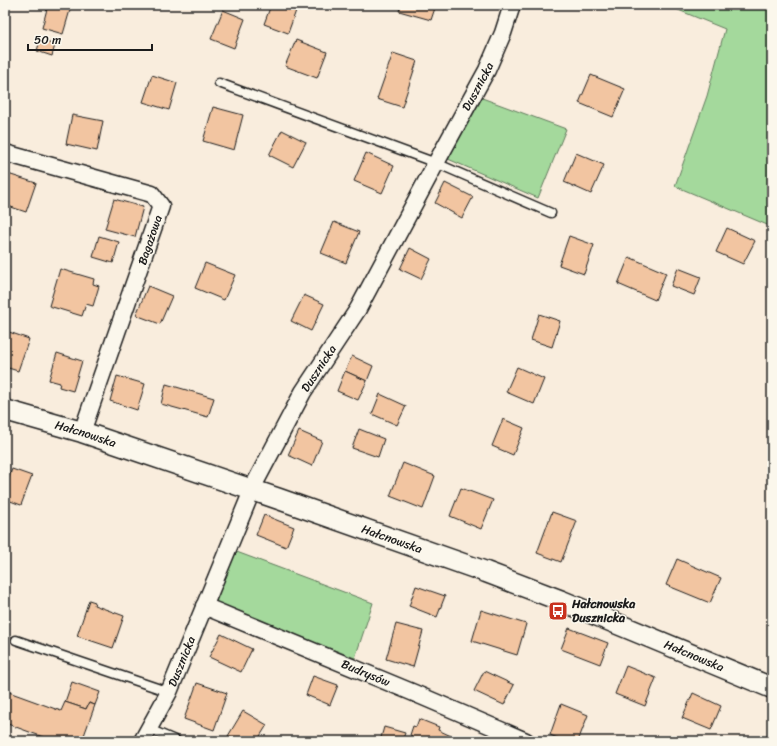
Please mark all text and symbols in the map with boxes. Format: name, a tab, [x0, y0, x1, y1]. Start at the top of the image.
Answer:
scale bar	[28, 26, 152, 52]
text: 50 m	[34, 29, 61, 51]
street label: Dusznicka	[455, 59, 500, 115]
street label: Bagażowa	[131, 212, 169, 268]
street label: Dusznicka	[295, 340, 342, 397]
street label: Hałcnowska	[52, 414, 119, 454]
street label: Hałcnowska	[359, 518, 426, 560]
place label: Hałcnowska Dusznicka	[571, 593, 636, 629]
bus stop icon: Hałcnowska Dusznicka	[547, 600, 569, 622]
street label: Dusznicka	[161, 633, 202, 690]
street label: Hałcnowska	[661, 633, 728, 678]
street label: Budrysów	[338, 653, 394, 693]

